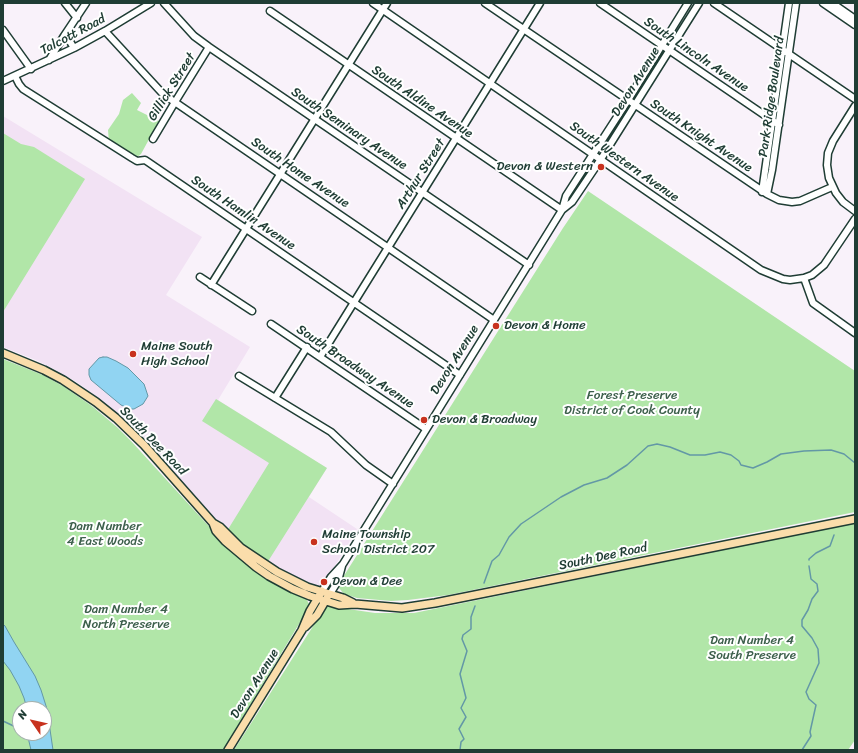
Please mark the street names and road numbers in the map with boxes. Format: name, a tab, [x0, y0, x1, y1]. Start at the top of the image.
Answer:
street label: Talcott Road	[38, 11, 108, 59]
street label: South Lincoln Avenue	[641, 14, 751, 96]
street label: Park Ridge Boulevard	[756, 36, 788, 158]
street label: Devon Avenue	[608, 44, 664, 120]
street label: Gillick Street	[145, 50, 199, 124]
street label: South Aldine Avenue	[368, 62, 476, 142]
street label: South Seminary Avenue	[288, 84, 410, 174]
street label: South Knight Avenue	[647, 96, 755, 176]
street label: South Western Avenue	[566, 118, 682, 206]
street label: South Home Avenue	[248, 134, 352, 212]
street label: Arthur Street	[393, 136, 449, 212]
street label: South Hamlin Avenue	[188, 172, 298, 254]
street label: South Broadway Avenue	[293, 322, 417, 412]
street label: Devon Avenue	[427, 322, 483, 398]
street label: South Dee Road	[116, 403, 190, 479]
street label: South Dee Road	[557, 540, 649, 574]
street label: Devon Avenue	[227, 646, 283, 722]

